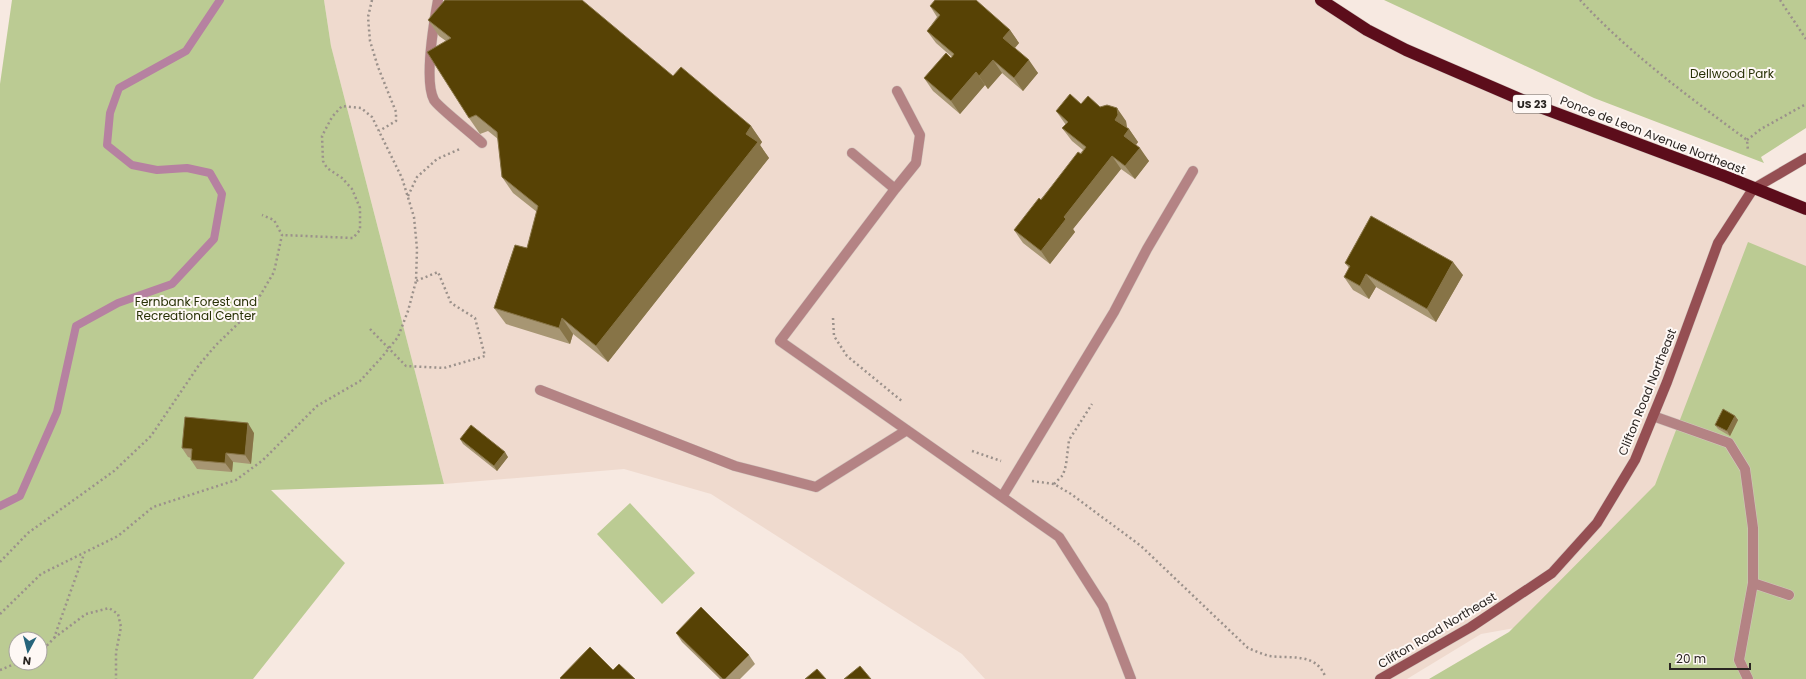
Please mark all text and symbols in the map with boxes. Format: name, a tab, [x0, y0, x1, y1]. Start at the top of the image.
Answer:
park label: Dellwood Park	[1690, 65, 1775, 82]
street label: Ponce de Leon Avenue Northeast	[1558, 92, 1748, 178]
road number: US 23	[1513, 95, 1551, 113]
park label: Fernbank Forest and Recreational Center	[135, 293, 257, 324]
street label: Clifton Road Northeast	[1614, 326, 1680, 458]
street label: Clifton Road Northeast	[1375, 588, 1499, 672]
north arrow	[8, 631, 48, 671]
scale bar	[1670, 645, 1750, 671]
text: 20 m	[1676, 650, 1706, 667]
text: N	[22, 652, 32, 669]

